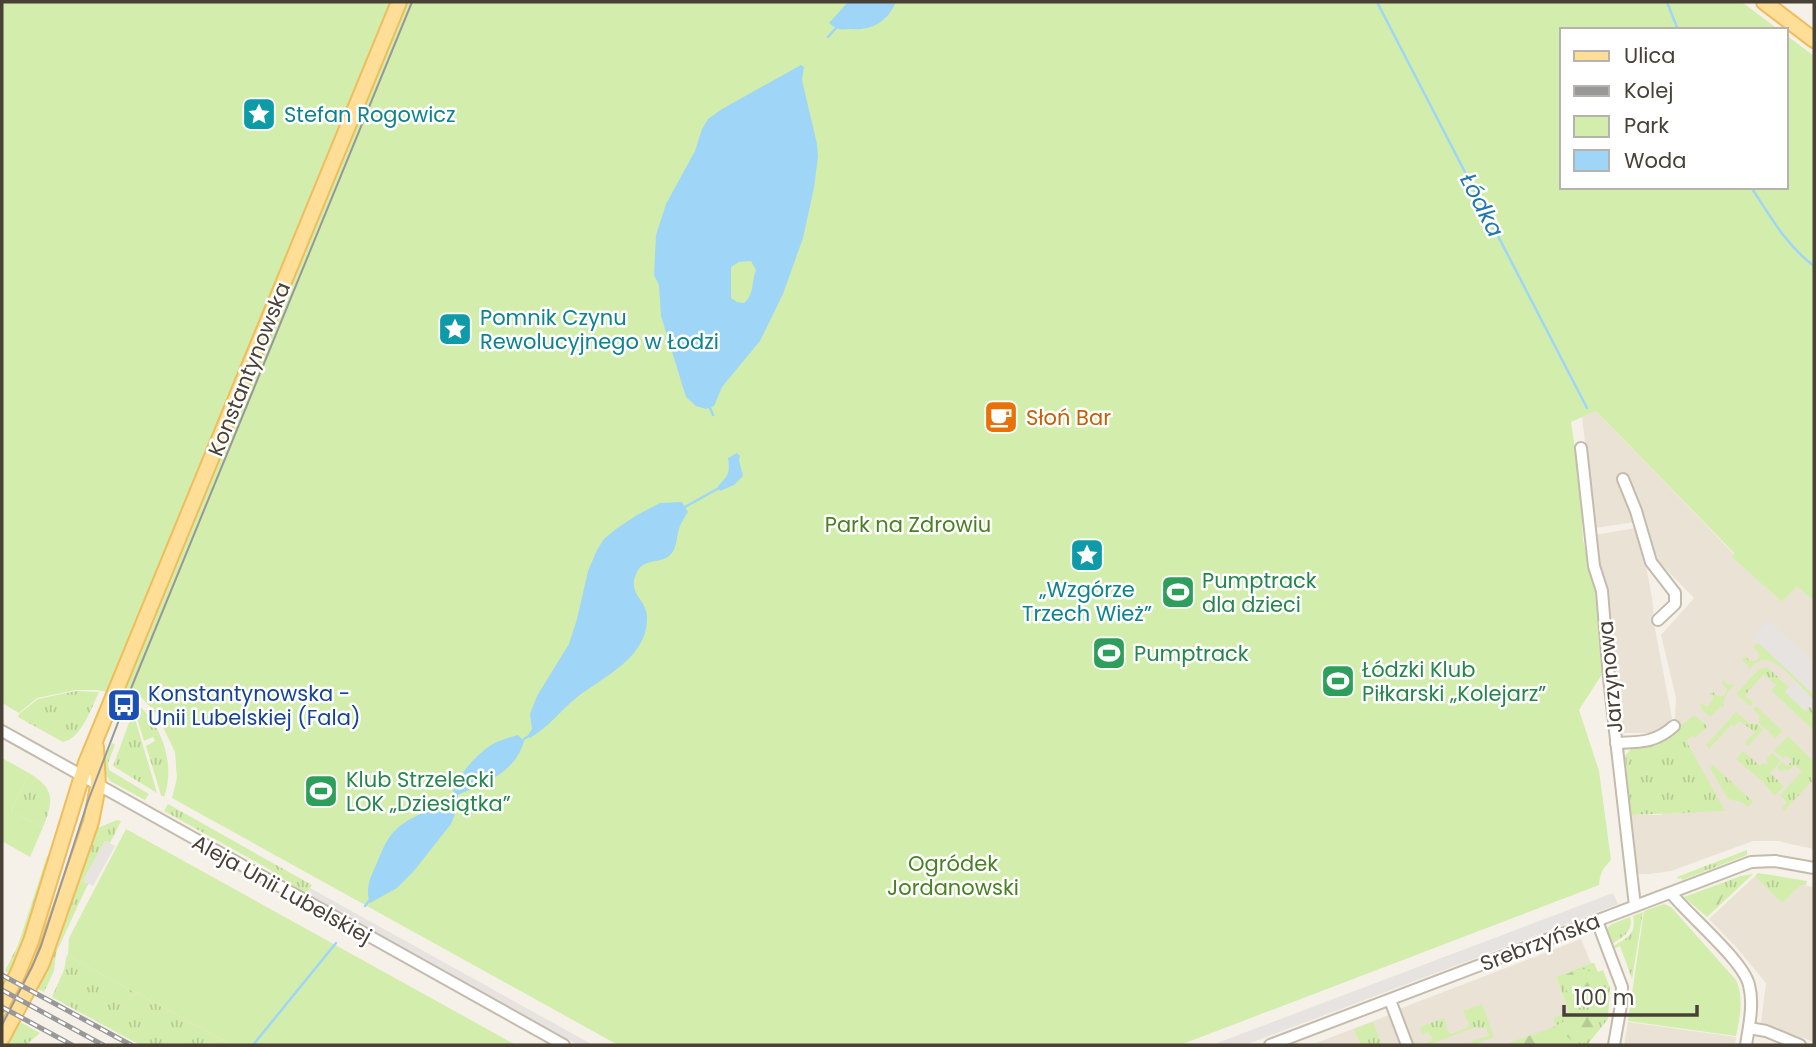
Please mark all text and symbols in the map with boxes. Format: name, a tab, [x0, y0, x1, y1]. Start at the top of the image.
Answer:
legend	[1560, 28, 1788, 189]
text: Ulica	[1624, 41, 1675, 70]
text: Kolej	[1624, 76, 1673, 105]
place icon: Stefan Rogowicz	[240, 95, 278, 133]
place label: Stefan Rogowicz	[284, 100, 456, 129]
text: Park	[1624, 111, 1669, 140]
text: Woda	[1624, 146, 1686, 175]
water label: Łódka	[1452, 168, 1512, 242]
street label: Konstantynowska	[201, 278, 297, 460]
place label: Pomnik Czynu Rewolucyjnego w Łodzi	[480, 303, 719, 356]
place icon: Pomnik Czynu Rewolucyjnego w Łodzi	[436, 310, 474, 348]
cafe icon: Słoń Bar	[982, 398, 1020, 436]
place label: Słoń Bar	[1026, 403, 1111, 432]
park label: Park na Zdrowiu	[825, 510, 991, 539]
place icon: „Wzgórze Trzech Wież”	[1068, 536, 1106, 574]
place label: Pumptrack dla dzieci	[1202, 566, 1317, 619]
sports icon: Pumptrack dla dzieci	[1159, 573, 1197, 611]
place label: „Wzgórze Trzech Wież”	[1022, 575, 1152, 628]
street label: Jarzynowa	[1591, 620, 1629, 734]
sports icon: Pumptrack	[1090, 634, 1128, 672]
place label: Pumptrack	[1134, 639, 1249, 668]
place label: Łódzki Klub Piłkarski „Kolejarz”	[1362, 655, 1546, 708]
sports icon: Łódzki Klub Piłkarski „Kolejarz”	[1319, 662, 1357, 700]
place label: Konstantynowska - Unii Lubelskiej (Fala)	[148, 679, 360, 732]
bus stop icon: Konstantynowska - Unii Lubelskiej (Fala)	[105, 686, 143, 724]
place label: Klub Strzelecki LOK „Dziesiątka”	[346, 765, 511, 818]
sports icon: Klub Strzelecki LOK „Dziesiątka”	[302, 772, 340, 810]
street label: Aleja Unii Lubelskiej	[187, 828, 377, 950]
park label: Ogródek Jordanowski	[887, 849, 1019, 902]
street label: Srebrzyńska	[1476, 906, 1604, 978]
scale bar	[1564, 974, 1697, 1018]
text: 100 m	[1574, 983, 1634, 1012]

